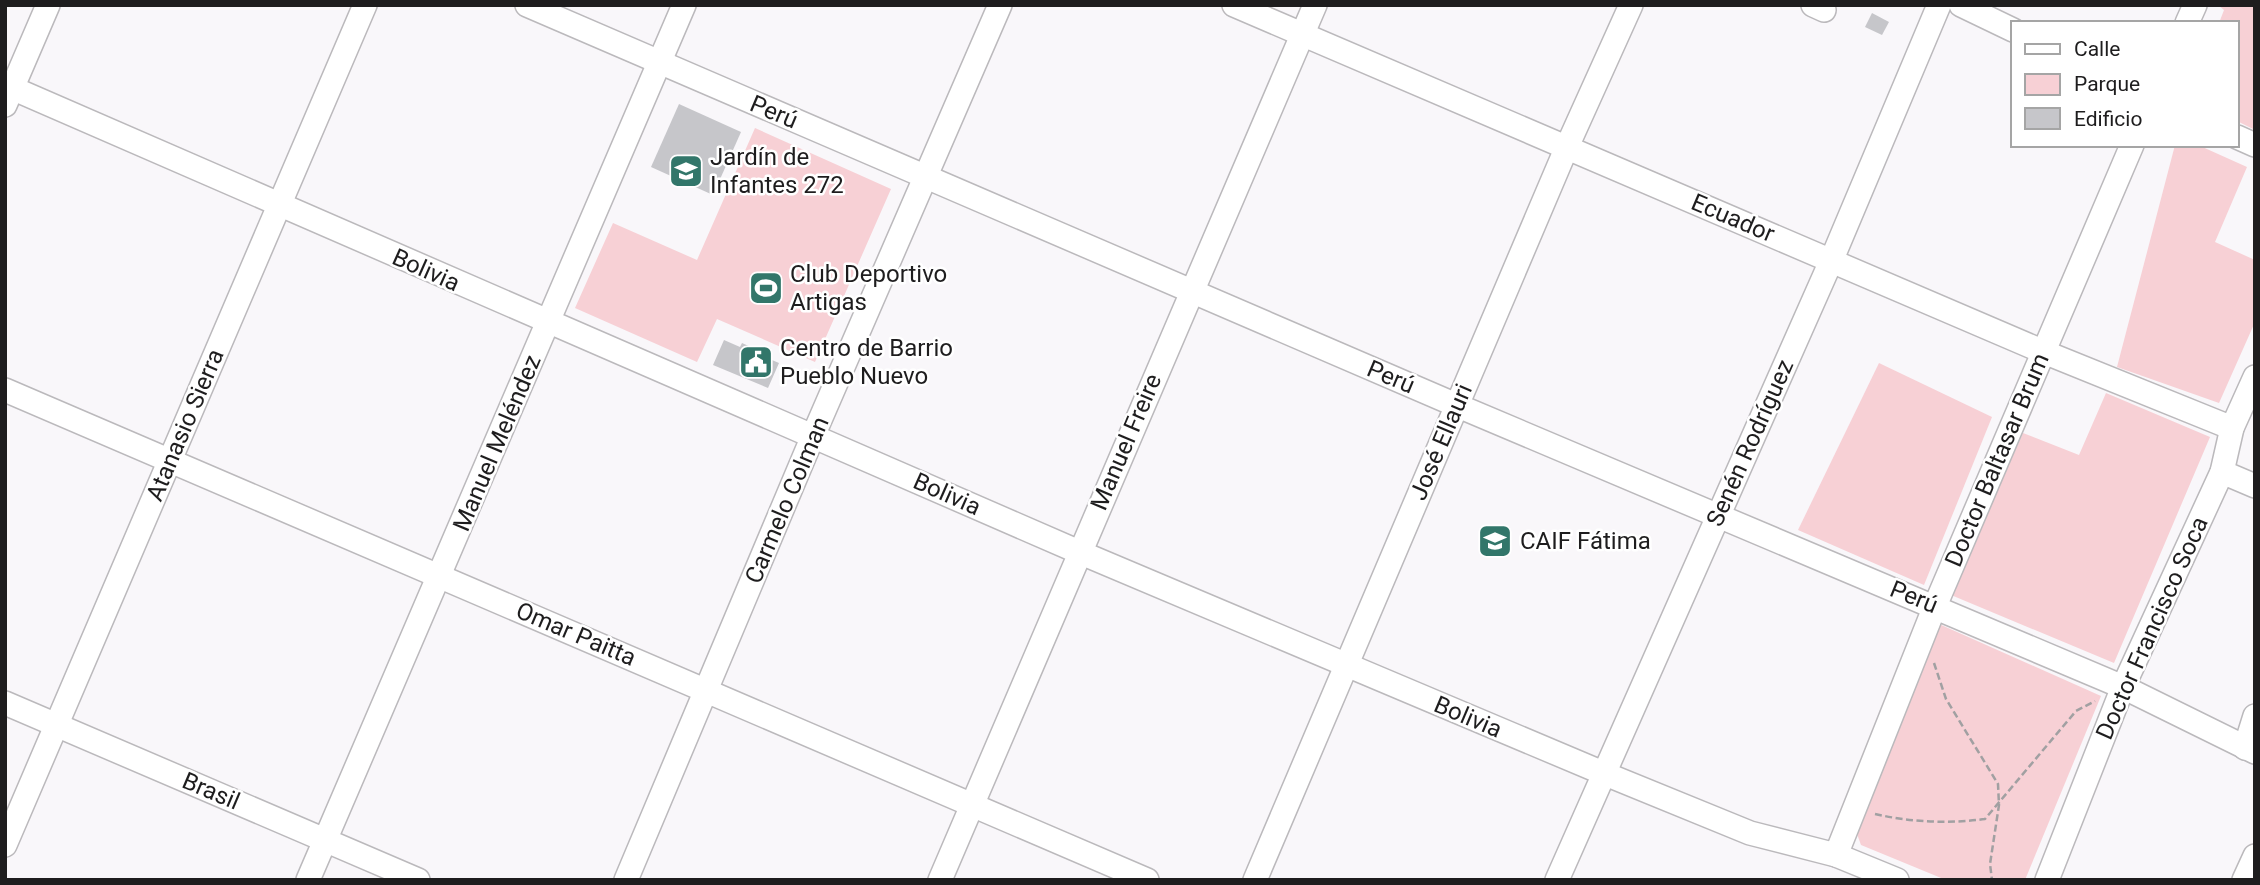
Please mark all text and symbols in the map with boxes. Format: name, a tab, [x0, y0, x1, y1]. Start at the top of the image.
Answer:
legend	[2011, 21, 2239, 147]
text: Calle	[2074, 37, 2120, 61]
text: Parque	[2074, 72, 2140, 96]
street label: Perú	[746, 90, 802, 134]
text: Edificio	[2074, 107, 2142, 131]
place label: Jardín de Infantes 272	[710, 143, 844, 199]
school or university icon: Jardín de Infantes 272	[667, 152, 705, 190]
street label: Ecuador	[1687, 188, 1779, 248]
street label: Bolivia	[388, 243, 464, 297]
place label: Club Deportivo Artigas	[790, 260, 947, 316]
sports icon: Club Deportivo Artigas	[747, 269, 785, 307]
place label: Centro de Barrio Pueblo Nuevo	[780, 334, 953, 390]
public building icon: Centro de Barrio Pueblo Nuevo	[737, 343, 775, 381]
street label: Atanasio Sierra	[140, 345, 230, 505]
street label: Doctor Baltasar Brum	[1939, 349, 2055, 571]
street label: Manuel Meléndez	[447, 351, 547, 535]
street label: Perú	[1363, 355, 1419, 399]
street label: Senén Rodríguez	[1701, 355, 1799, 531]
street label: Manuel Freire	[1085, 370, 1167, 514]
street label: José Ellauri	[1404, 380, 1478, 504]
street label: Carmelo Colman	[739, 412, 835, 588]
street label: Bolivia	[909, 467, 985, 521]
street label: Doctor Francisco Soca	[2090, 512, 2214, 744]
school or university icon: CAIF Fátima	[1476, 522, 1514, 560]
place label: CAIF Fátima	[1520, 527, 1651, 555]
street label: Perú	[1886, 575, 1942, 619]
street label: Omar Paitta	[512, 596, 640, 672]
street label: Bolivia	[1430, 690, 1506, 744]
street label: Brasil	[178, 766, 244, 816]

